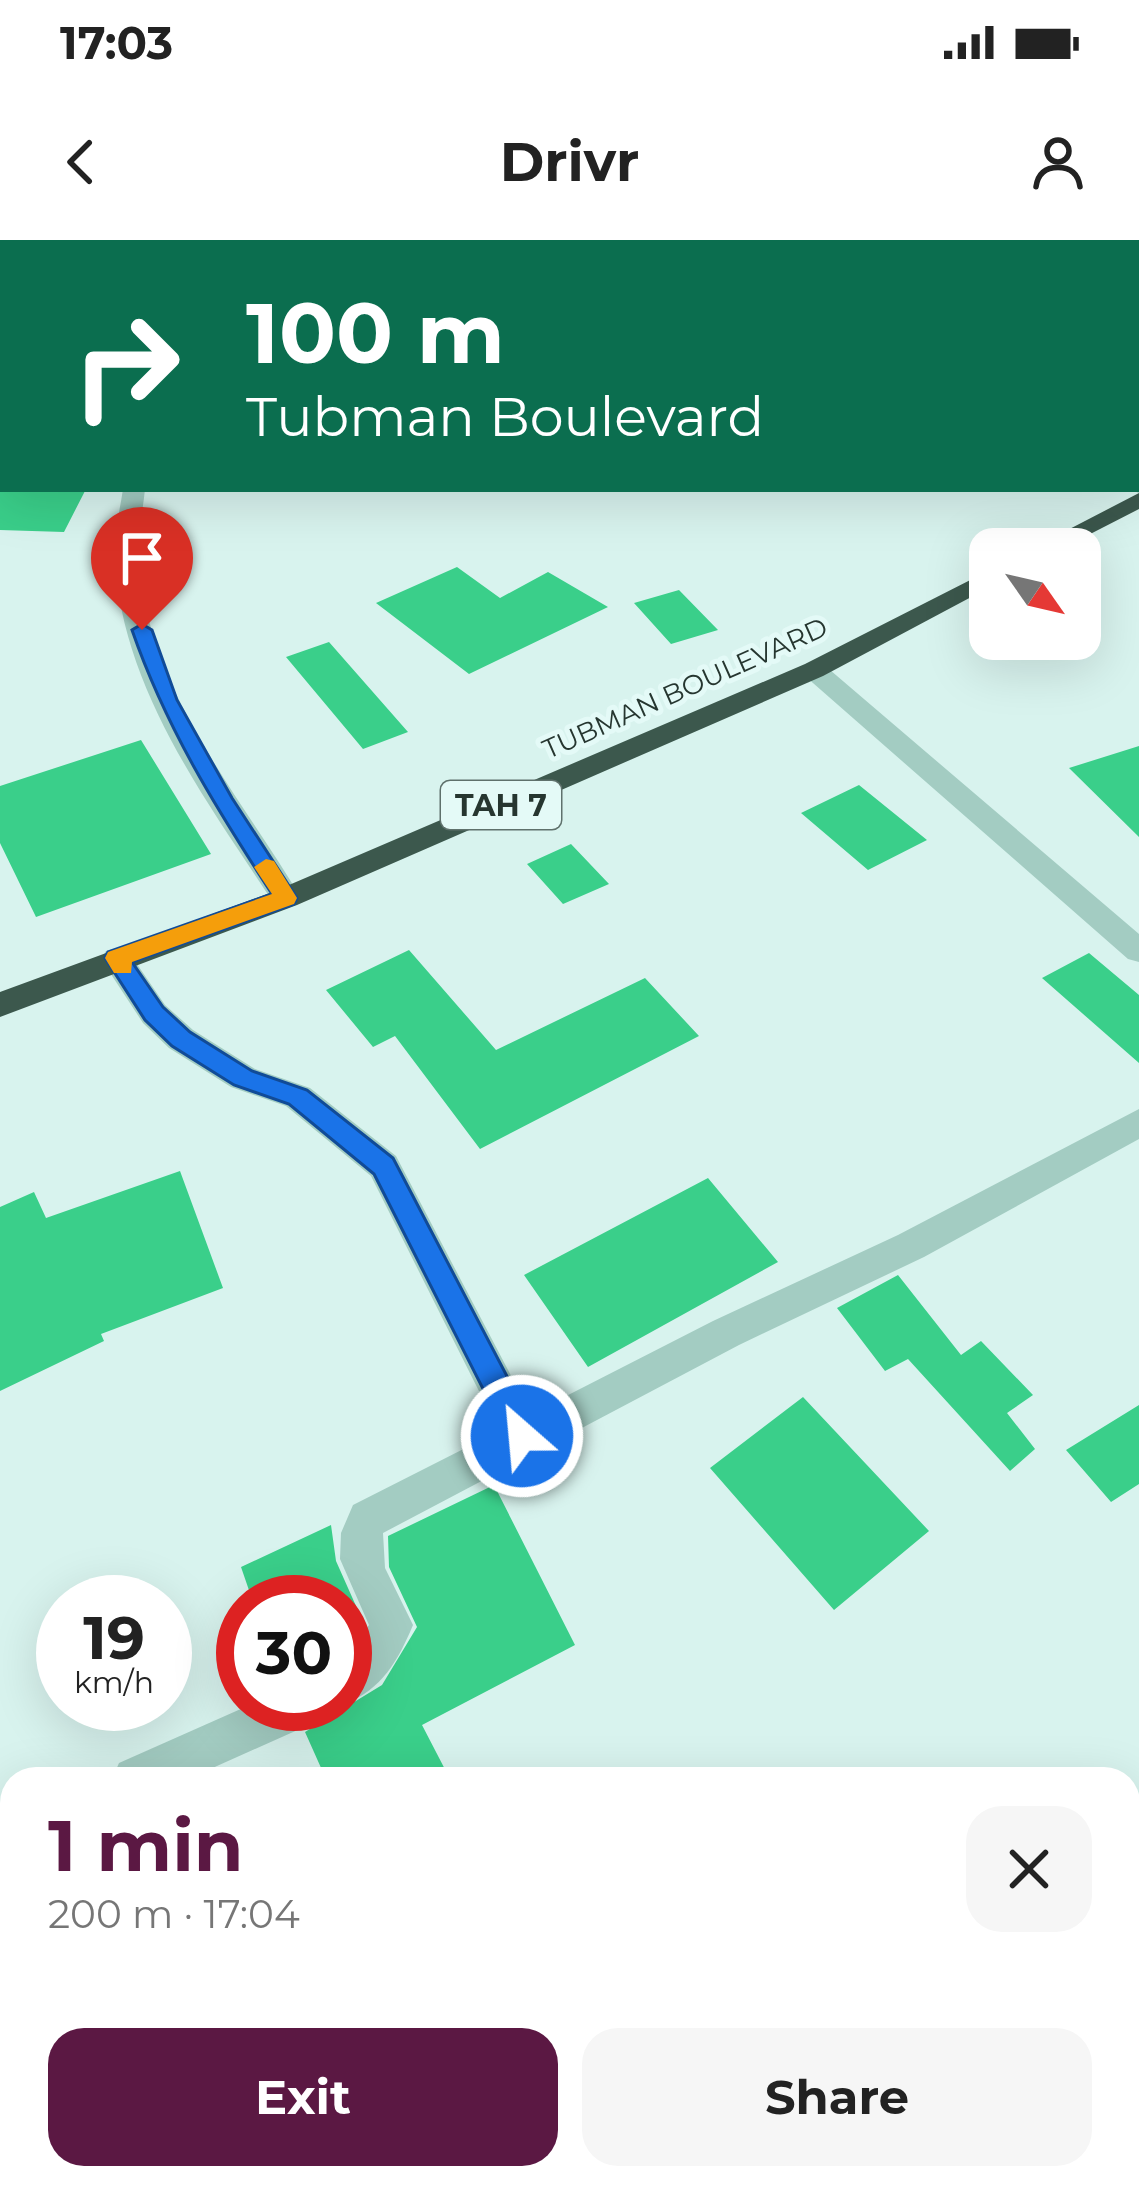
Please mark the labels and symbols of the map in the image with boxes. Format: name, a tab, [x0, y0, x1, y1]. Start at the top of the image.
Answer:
pin	[91, 507, 193, 630]
north arrow	[969, 528, 1101, 660]
street label: TUBMAN BOULEVARD	[538, 610, 832, 766]
road number: TAH 7	[441, 781, 561, 829]
position arrow	[459, 1373, 585, 1499]
speed limit sign: 30	[216, 1575, 372, 1731]

